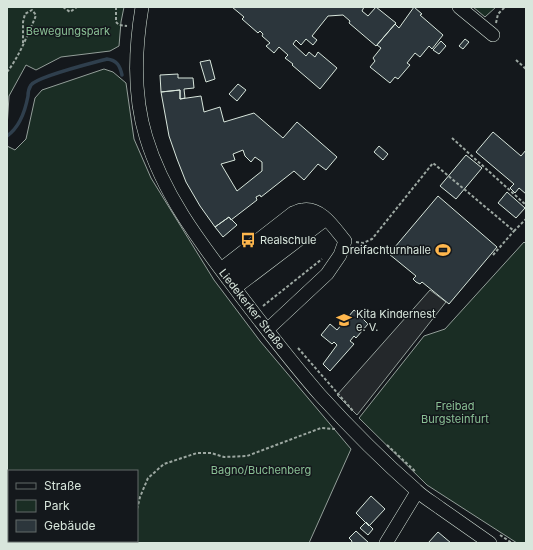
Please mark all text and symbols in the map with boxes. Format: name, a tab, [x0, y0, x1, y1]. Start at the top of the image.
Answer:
park label: Bewegungspark	[26, 24, 110, 38]
bus stop icon: Realschule	[239, 231, 257, 249]
place label: Realschule	[260, 233, 316, 247]
sports icon: Dreifachturnhalle	[434, 241, 452, 259]
place label: Dreifachturnhalle	[342, 243, 431, 257]
street label: Liedekerker Straße	[216, 266, 288, 352]
place label: Kita Kindernest e. V.	[356, 307, 436, 334]
school or university icon: Kita Kindernest e. V.	[335, 311, 353, 329]
park label: Freibad Burgsteinfurt	[421, 399, 489, 426]
park label: Bagno/Buchenberg	[211, 463, 311, 477]
legend	[8, 470, 138, 542]
text: Straße	[44, 478, 81, 493]
text: Park	[44, 498, 70, 513]
text: Gebäude	[44, 518, 96, 533]

